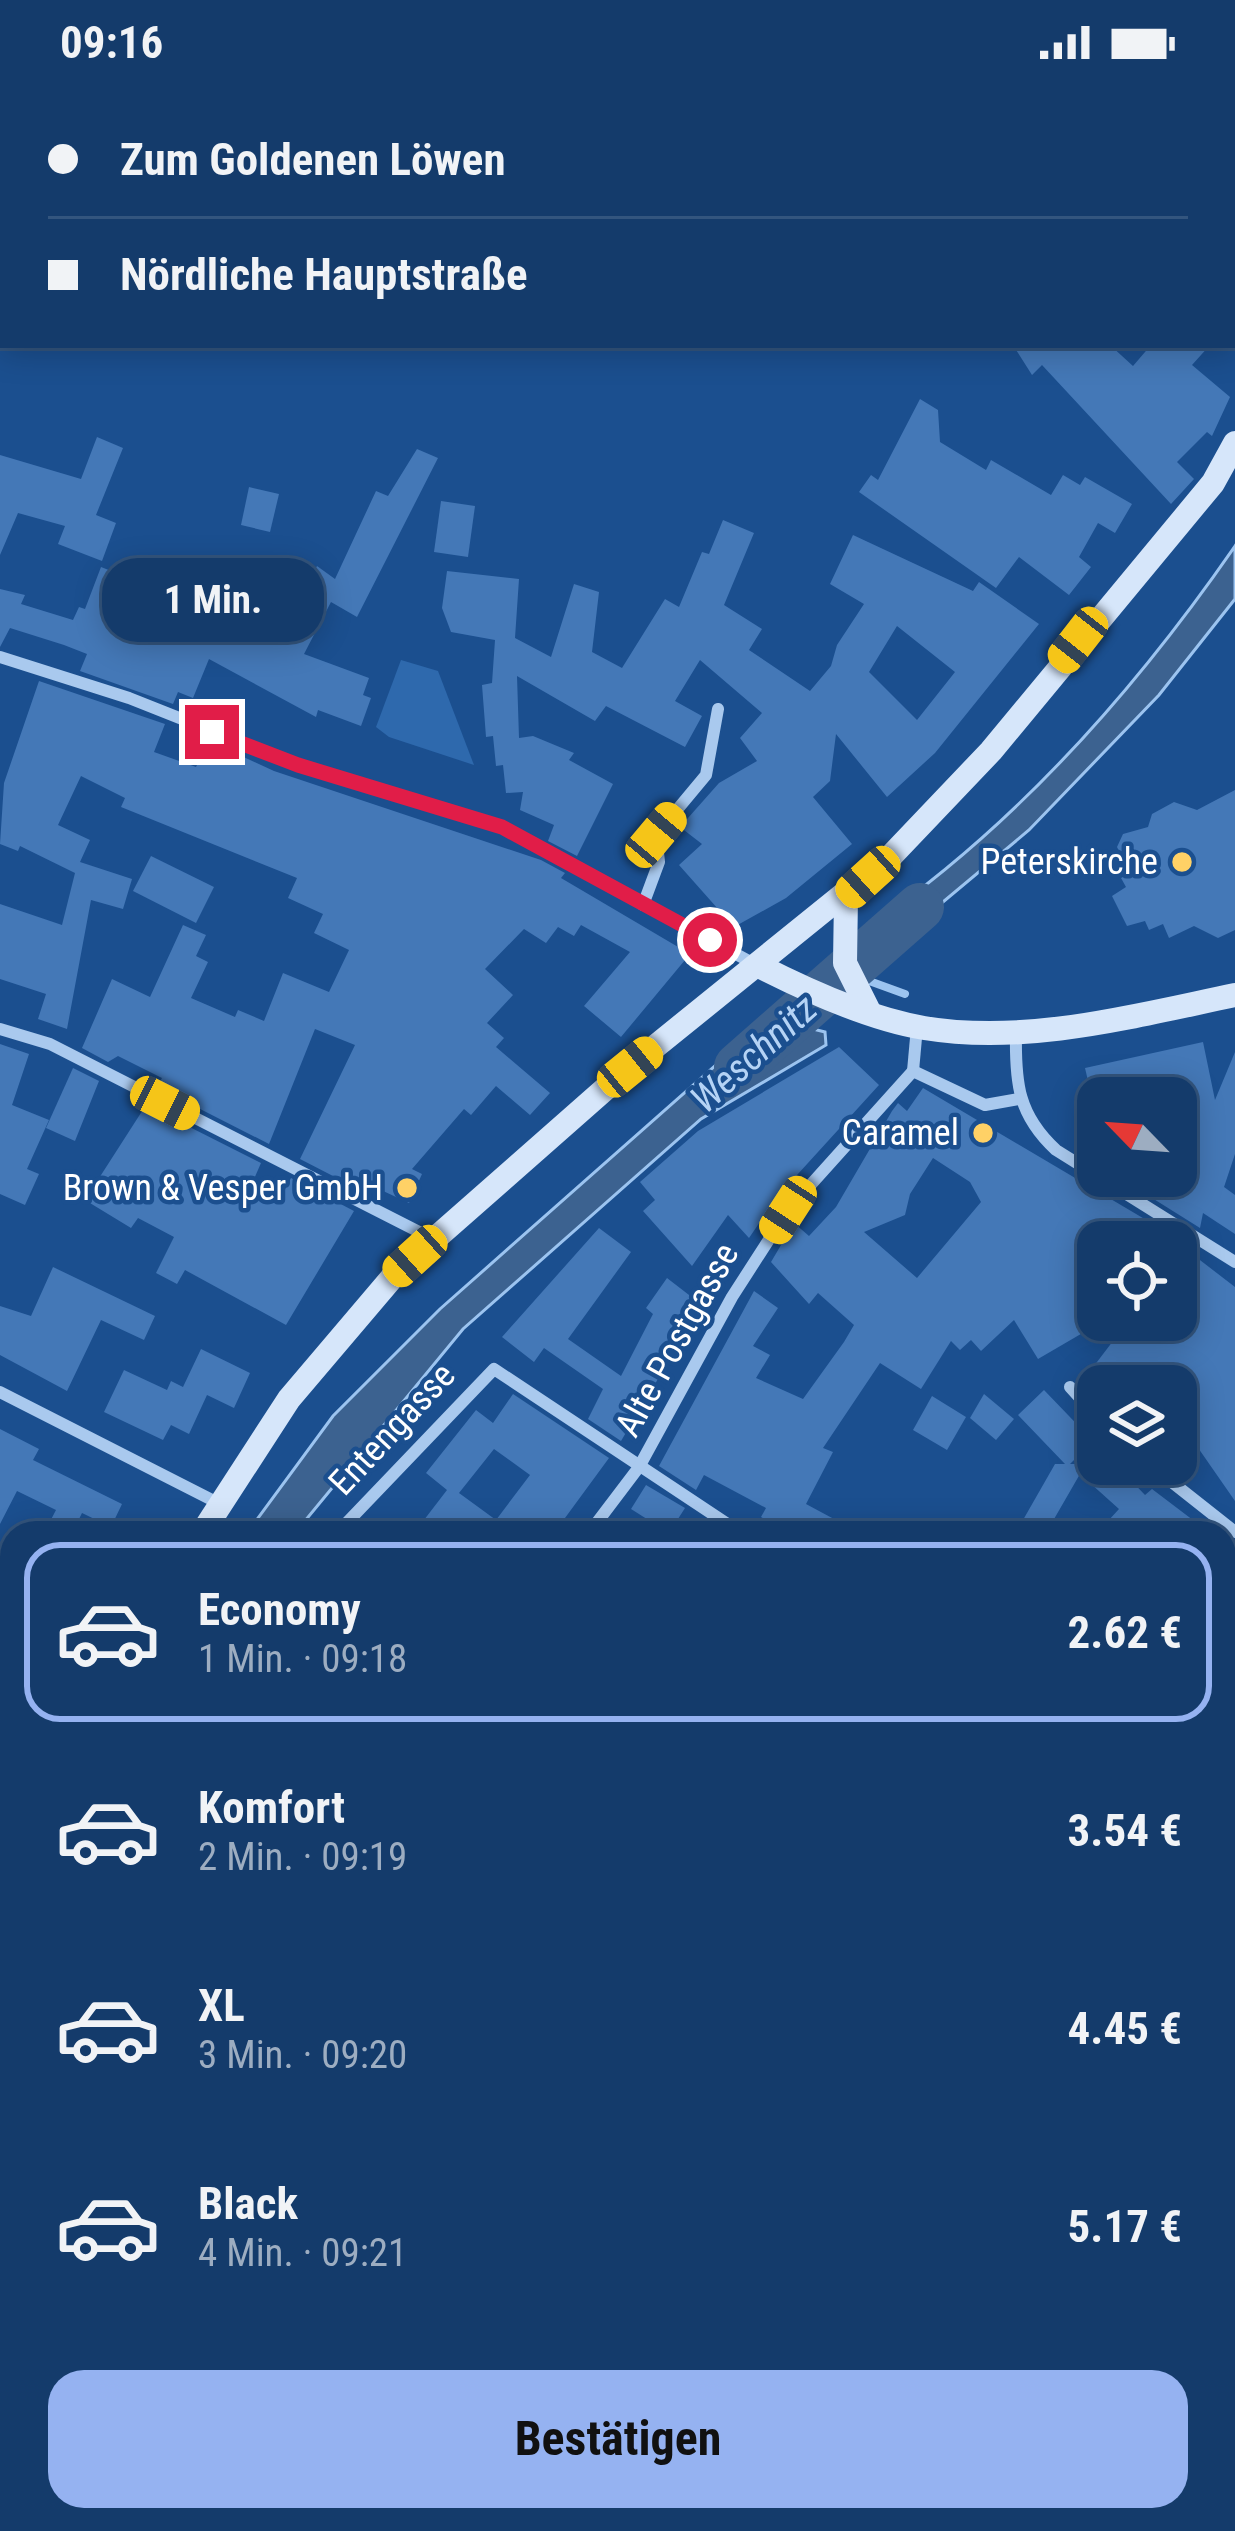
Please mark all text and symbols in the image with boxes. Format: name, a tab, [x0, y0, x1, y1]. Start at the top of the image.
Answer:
text: 09:16	[60, 16, 163, 69]
text: Zum Goldenen Löwen	[120, 133, 506, 186]
text: Nördliche Hauptstraße	[120, 248, 528, 301]
callout: 1 Min.	[101, 558, 323, 642]
text: 1 Min.	[164, 577, 262, 623]
car	[1042, 601, 1114, 679]
route end	[185, 705, 239, 759]
car	[619, 796, 693, 874]
car	[829, 840, 907, 914]
place label: Peterskirche	[980, 841, 1158, 883]
marker: Peterskirche	[1169, 849, 1195, 875]
route start	[683, 913, 737, 967]
water label: Weschnitz	[681, 985, 827, 1123]
car	[591, 1030, 669, 1104]
car	[125, 1071, 205, 1135]
north arrow	[1077, 1077, 1197, 1197]
map controls	[1077, 1077, 1197, 1485]
place label: Caramel	[842, 1112, 959, 1154]
marker: Caramel	[970, 1120, 996, 1146]
place label: Brown & Vesper GmbH	[63, 1167, 383, 1209]
car	[753, 1170, 823, 1250]
marker: Brown & Vesper GmbH	[394, 1175, 420, 1201]
car	[376, 1219, 454, 1293]
button: locate	[1077, 1221, 1197, 1341]
street label: Alte Postgasse	[607, 1236, 747, 1444]
street label: Entengasse	[320, 1354, 464, 1504]
button: layers	[1077, 1365, 1197, 1485]
icon: car	[54, 1578, 162, 1686]
text: Economy	[198, 1583, 361, 1636]
text: 2.62 €	[1068, 1606, 1182, 1659]
text: 1 Min. · 09:18	[198, 1636, 407, 1682]
icon: car	[54, 1776, 162, 1884]
text: Komfort	[198, 1781, 345, 1834]
text: 3.54 €	[1068, 1804, 1182, 1857]
text: 2 Min. · 09:19	[198, 1834, 407, 1880]
icon: car	[54, 1974, 162, 2082]
text: XL	[198, 1979, 245, 2032]
text: 4.45 €	[1068, 2002, 1182, 2055]
text: 3 Min. · 09:20	[198, 2032, 407, 2078]
icon: car	[54, 2172, 162, 2280]
text: Black	[198, 2177, 298, 2230]
text: 5.17 €	[1068, 2200, 1182, 2253]
text: 4 Min. · 09:21	[198, 2230, 407, 2276]
button: Bestätigen	[48, 2370, 1188, 2508]

